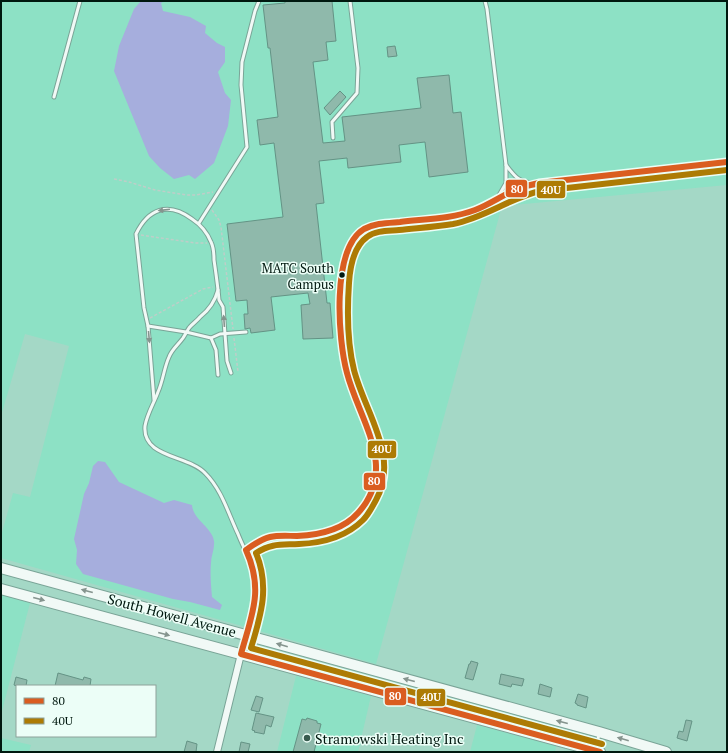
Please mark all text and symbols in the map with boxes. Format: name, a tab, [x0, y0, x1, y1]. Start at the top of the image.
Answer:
line badge: 80	[505, 179, 528, 198]
line badge: 40U	[536, 180, 566, 199]
text: 80	[511, 182, 523, 196]
text: 40U	[541, 183, 561, 197]
one-way arrow	[158, 207, 170, 213]
place label: MATC South Campus	[262, 259, 334, 293]
marker: MATC South Campus	[337, 270, 347, 280]
one-way arrow	[221, 315, 228, 327]
one-way arrow	[145, 331, 152, 343]
line badge: 40U	[367, 440, 397, 459]
text: 40U	[372, 442, 392, 456]
line badge: 80	[363, 472, 386, 491]
text: 80	[368, 474, 380, 488]
one-way arrow	[81, 588, 93, 594]
street label: South Howell Avenue	[106, 589, 238, 641]
one-way arrow	[32, 597, 45, 603]
one-way arrow	[158, 631, 170, 637]
one-way arrow	[276, 642, 288, 648]
one-way arrow	[403, 677, 415, 683]
legend	[16, 685, 156, 737]
line badge: 80	[384, 687, 407, 706]
line badge: 40U	[416, 688, 446, 707]
text: 80	[389, 689, 401, 703]
text: 40U	[421, 690, 441, 704]
text: 80	[52, 693, 65, 708]
text: 40U	[52, 713, 73, 728]
one-way arrow	[555, 719, 567, 725]
place label: Stramowski Heating Inc	[315, 729, 463, 748]
marker: Stramowski Heating Inc	[302, 733, 312, 743]
one-way arrow	[617, 736, 629, 742]

